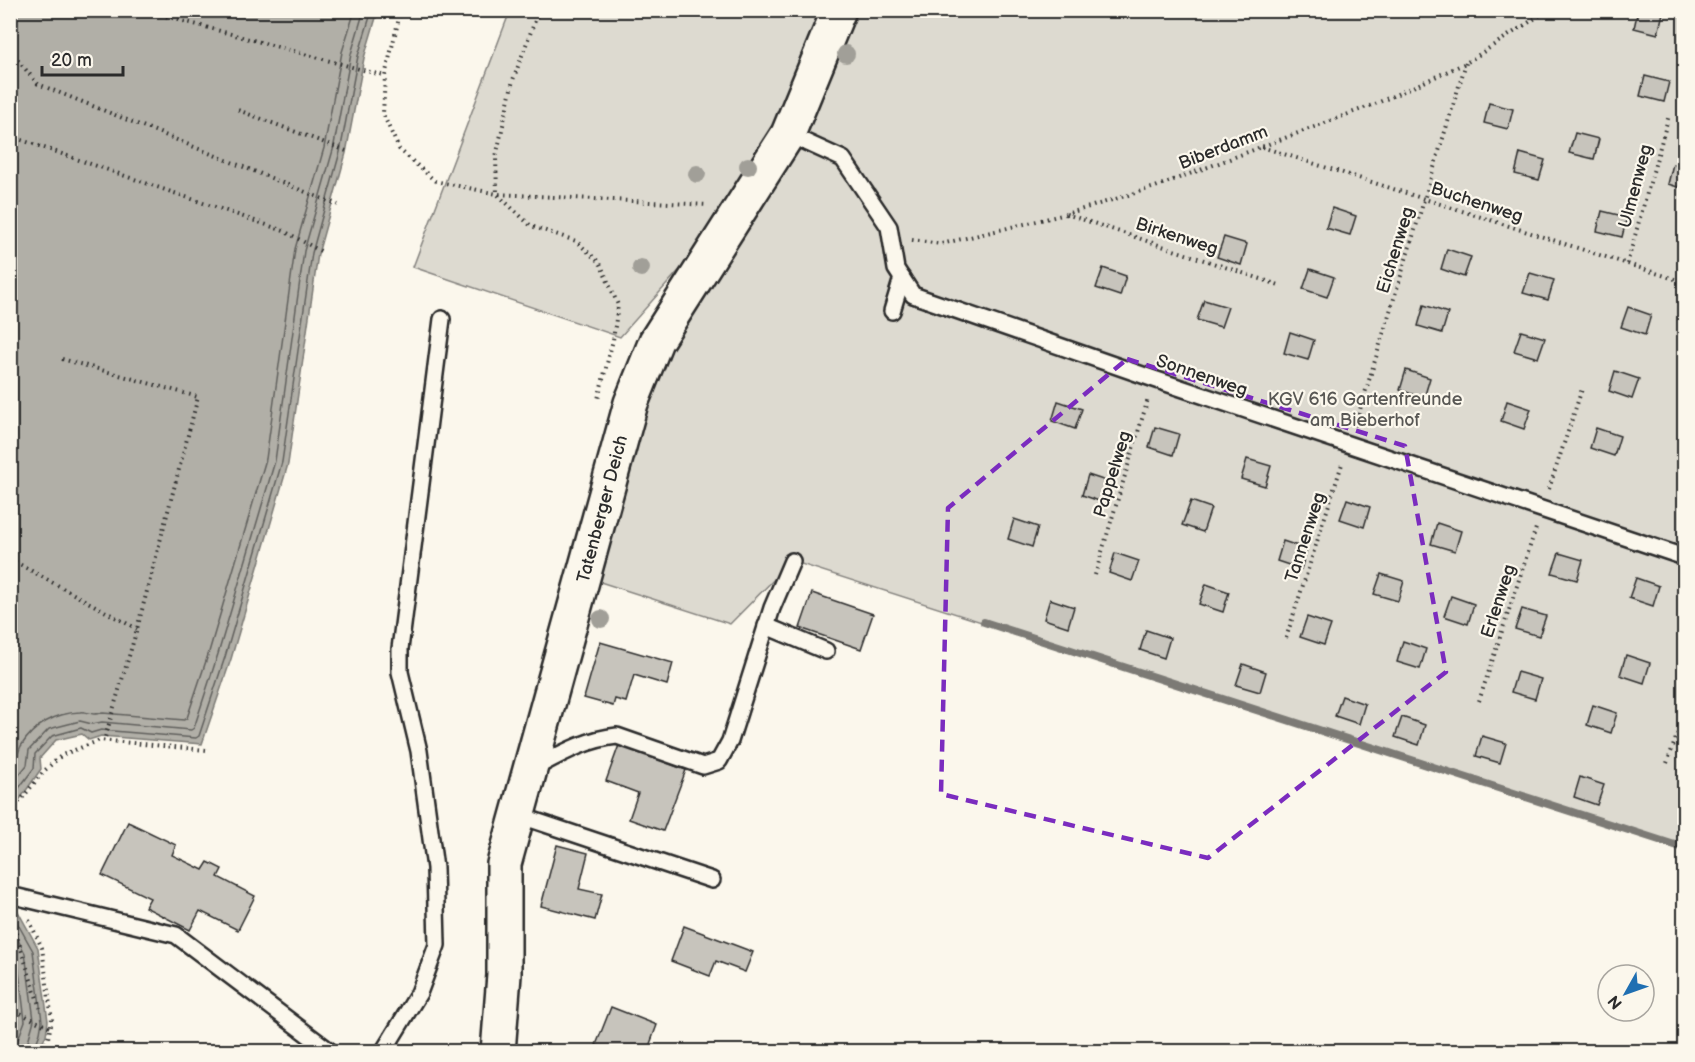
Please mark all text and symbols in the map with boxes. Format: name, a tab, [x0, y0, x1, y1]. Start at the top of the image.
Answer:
scale bar	[42, 39, 123, 77]
text: 20 m	[51, 50, 92, 71]
street label: Biberdamm	[1176, 121, 1271, 174]
street label: Ulmenweg	[1614, 142, 1657, 230]
street label: Buchenweg	[1428, 178, 1526, 227]
street label: Eichenweg	[1372, 204, 1419, 296]
street label: Birkenweg	[1133, 213, 1221, 260]
street label: Sonnenweg	[1153, 350, 1250, 401]
park label: KGV 616 Gartenfreunde am Bieberhof	[1268, 389, 1463, 431]
street label: Pappelweg	[1089, 428, 1136, 520]
street label: Tatenberger Deich	[573, 433, 632, 585]
street label: Tannenweg	[1281, 490, 1330, 585]
street label: Erlenweg	[1477, 562, 1520, 641]
north arrow	[1596, 963, 1656, 1023]
text: N	[1605, 991, 1627, 1012]

